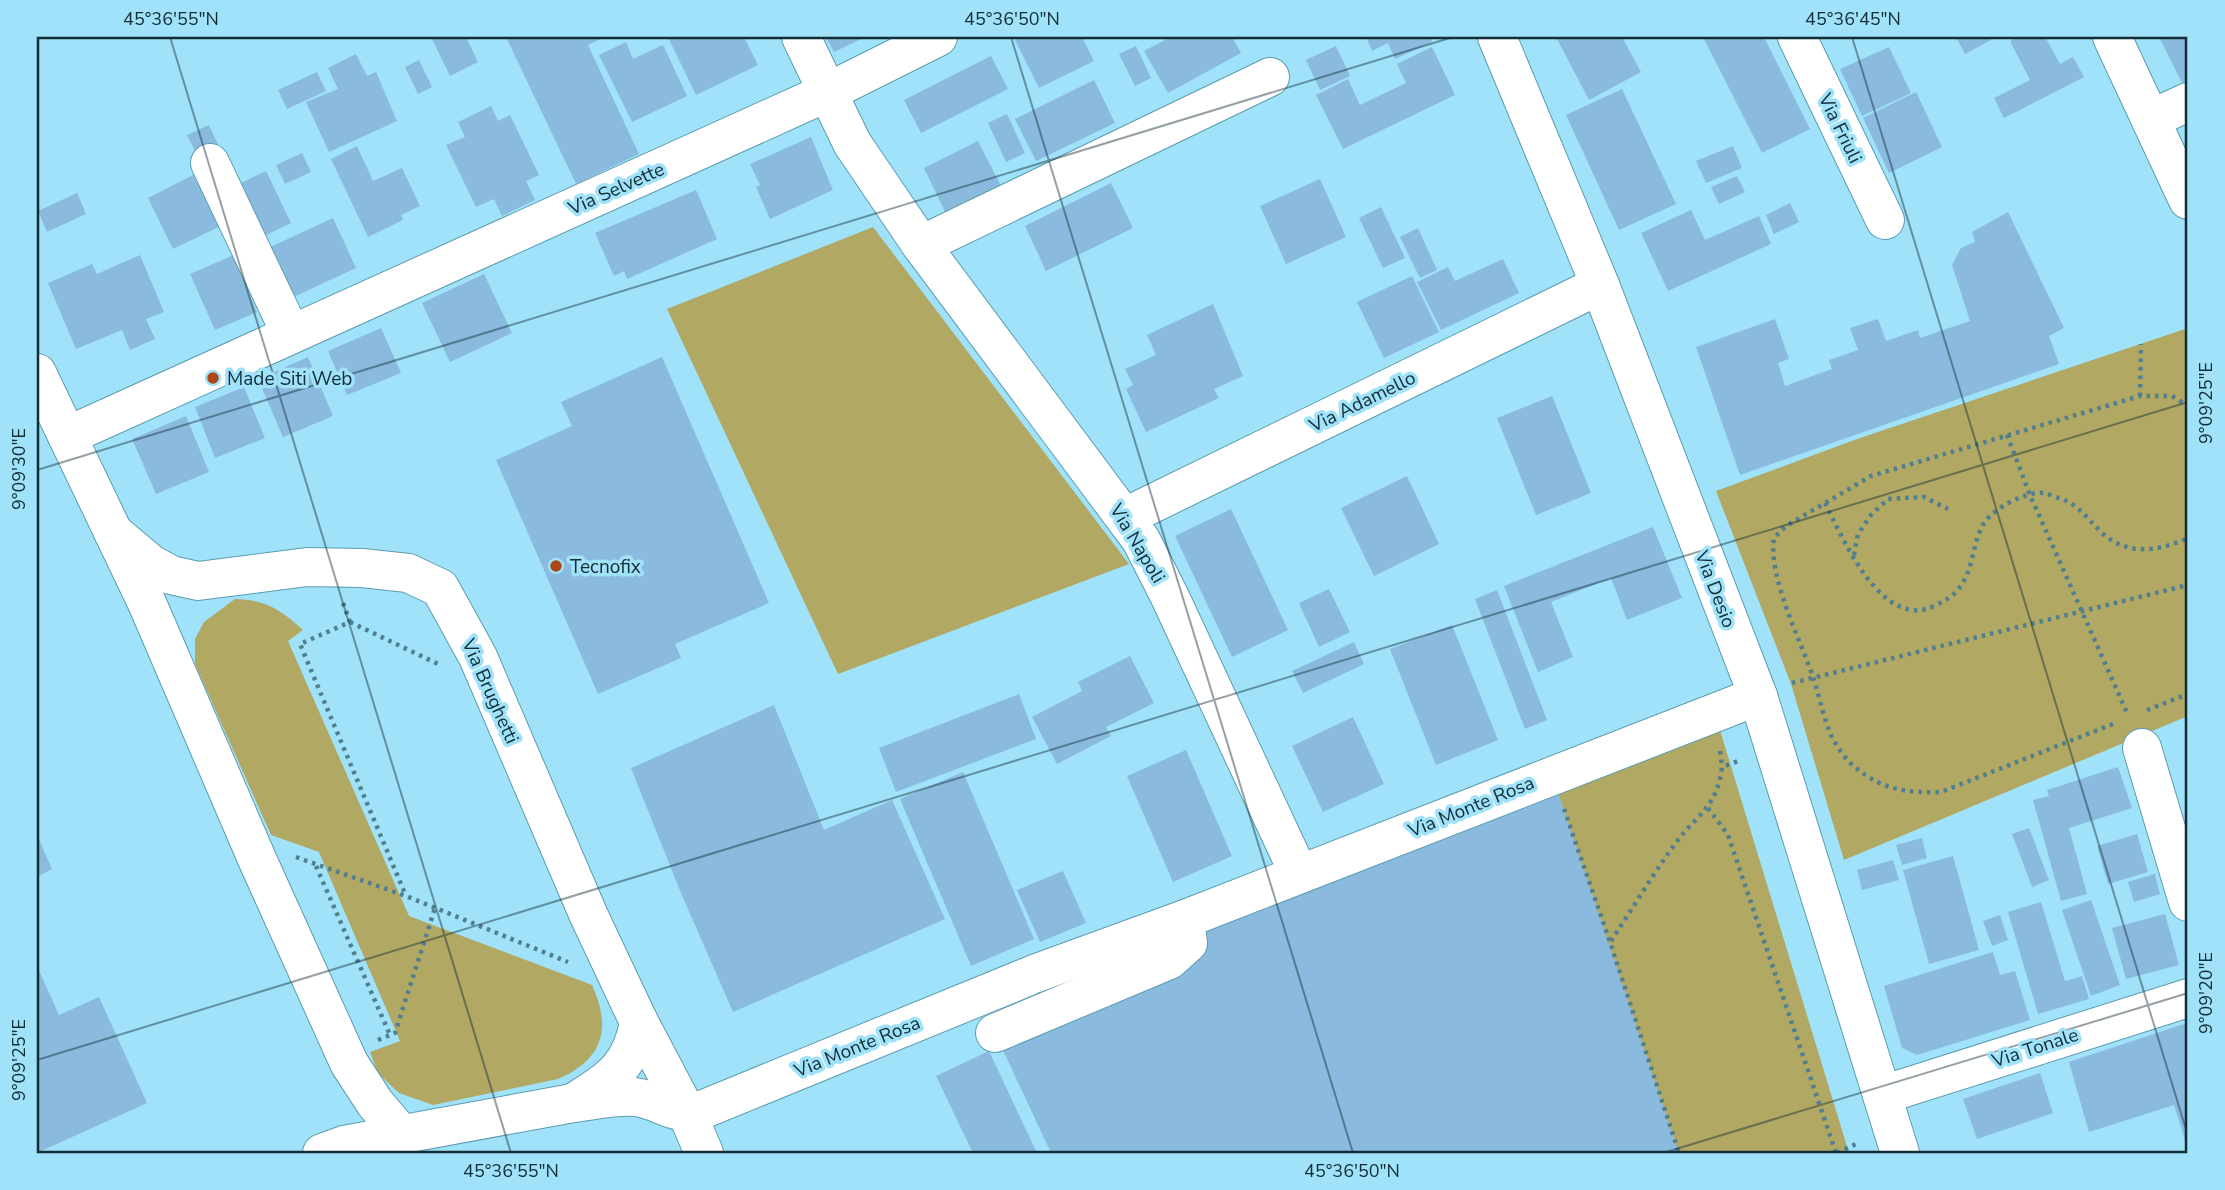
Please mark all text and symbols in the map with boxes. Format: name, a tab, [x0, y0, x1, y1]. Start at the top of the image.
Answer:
text: 45°36'55"N	[123, 7, 219, 31]
text: 45°36'50"N	[964, 7, 1060, 31]
text: 45°36'45"N	[1805, 7, 1901, 31]
street label: Via Friuli	[1812, 88, 1868, 168]
street label: Via Selvette	[563, 156, 668, 222]
text: 9°09'25"E	[2194, 362, 2218, 444]
street label: Via Adamello	[1304, 365, 1420, 439]
place label: Made Siti Web	[227, 366, 352, 392]
marker: Made Siti Web	[205, 370, 221, 386]
text: 9°09'30"E	[7, 428, 31, 510]
street label: Via Napoli	[1103, 498, 1171, 588]
street label: Via Desio	[1688, 546, 1742, 632]
place label: Tecnofix	[570, 554, 641, 580]
marker: Tecnofix	[548, 558, 564, 574]
street label: Via Brughetti	[455, 634, 525, 748]
street label: Via Monte Rosa	[1404, 770, 1538, 844]
text: 9°09'20"E	[2194, 952, 2218, 1034]
street label: Via Monte Rosa	[790, 1010, 924, 1084]
text: 9°09'25"E	[7, 1019, 31, 1101]
street label: Via Tonale	[1988, 1022, 2082, 1074]
text: 45°36'55"N	[463, 1159, 559, 1183]
text: 45°36'50"N	[1304, 1159, 1400, 1183]

